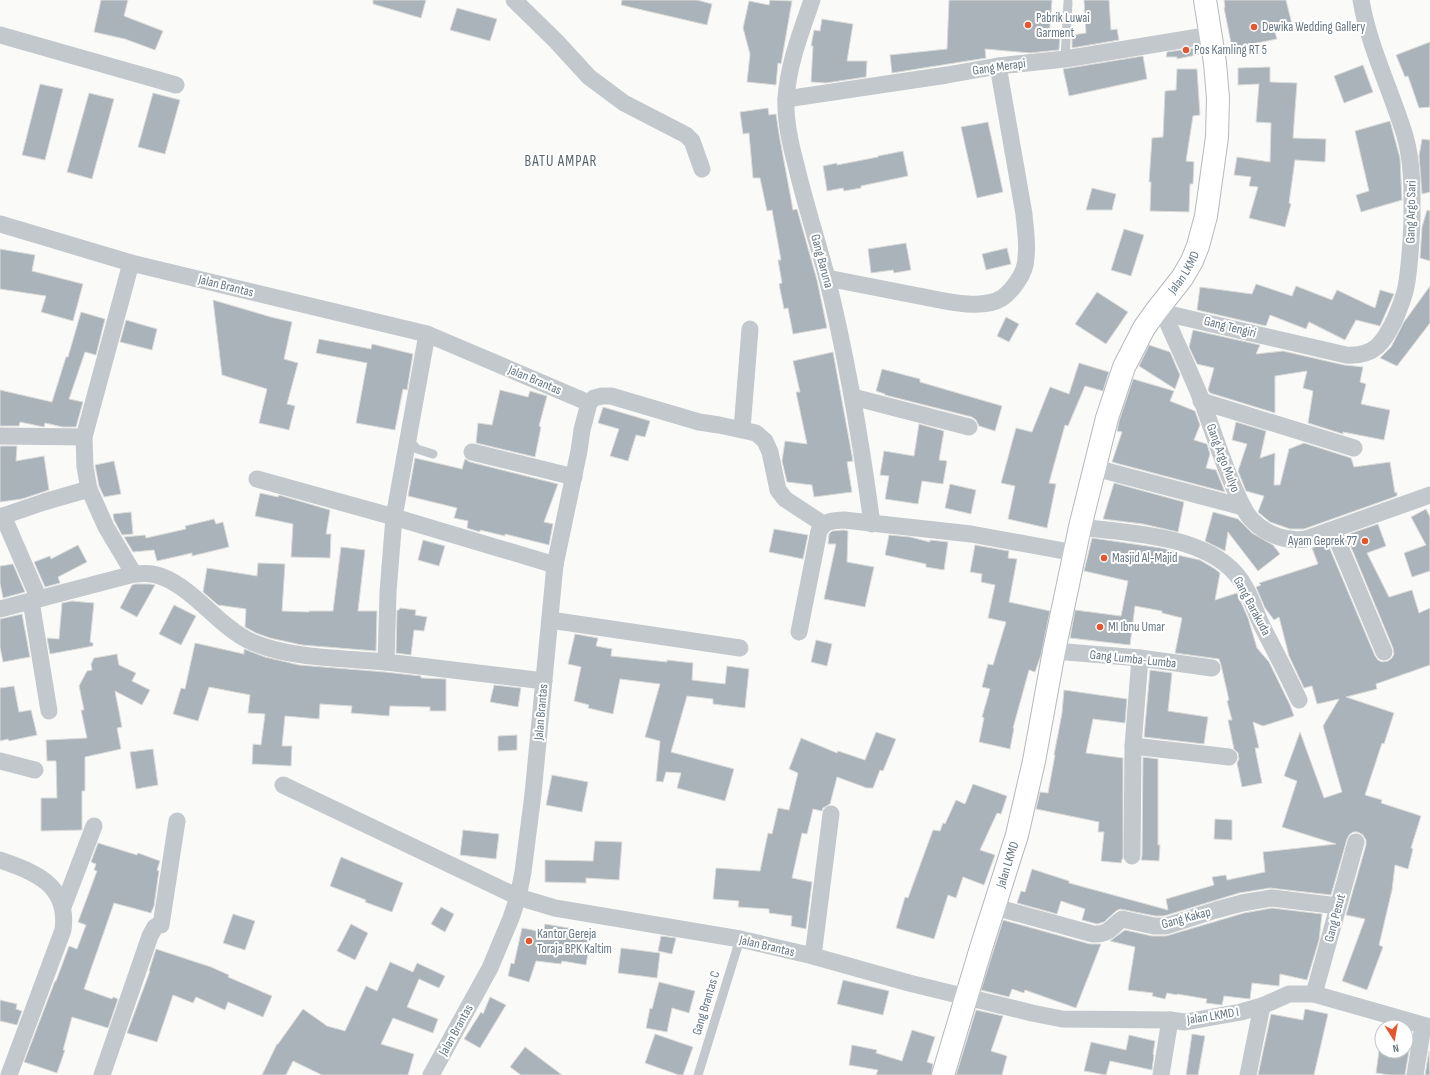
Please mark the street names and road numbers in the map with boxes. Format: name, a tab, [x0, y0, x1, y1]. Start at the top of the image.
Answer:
street label: Gang Merapi	[971, 55, 1027, 79]
street label: Gang Argo Sari	[1402, 180, 1420, 244]
street label: Gang Baruna	[807, 232, 837, 290]
street label: Jalan LKMD	[1164, 249, 1203, 298]
street label: Jalan Brantas	[196, 271, 256, 301]
street label: Gang Tengiri	[1202, 313, 1258, 341]
street label: Jalan Brantas	[505, 361, 564, 398]
street label: Gang Argo Mulyo	[1203, 422, 1243, 494]
street label: Gang Barakuda	[1230, 574, 1274, 638]
street label: Gang Lumba-Lumba	[1089, 646, 1177, 672]
street label: Jalan Brantas	[530, 683, 551, 742]
street label: Jalan LKMD	[992, 840, 1022, 891]
street label: Gang Pesut	[1321, 892, 1349, 944]
street label: Gang Kakap	[1160, 904, 1212, 932]
street label: Jalan Brantas	[737, 932, 797, 960]
street label: Gang Brantas C	[689, 969, 723, 1037]
street label: Jalan Brantas	[435, 1001, 477, 1059]
street label: Jalan LKMD I	[1185, 1004, 1240, 1028]

